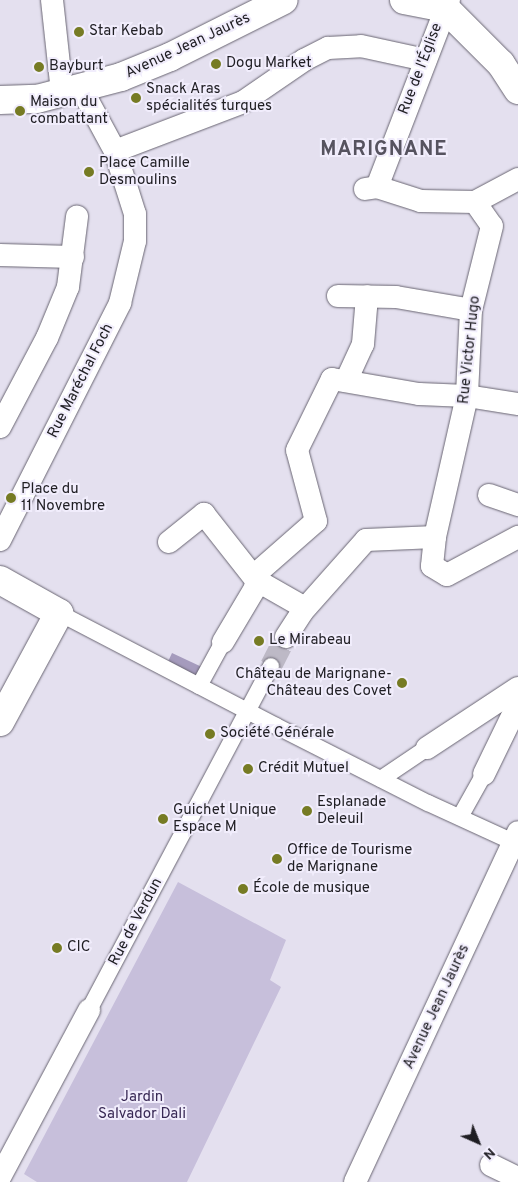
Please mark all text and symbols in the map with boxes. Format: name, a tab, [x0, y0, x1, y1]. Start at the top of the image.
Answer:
street label: Avenue Jean Jaurès	[123, 9, 253, 83]
street label: Rue de l'Église	[395, 21, 447, 117]
place label: Star Kebab	[89, 23, 163, 41]
marker: Star Kebab	[73, 26, 85, 38]
place label: Dogu Market	[226, 55, 312, 73]
place label: Bayburt	[49, 58, 103, 76]
marker: Dogu Market	[210, 58, 222, 70]
marker: Bayburt	[33, 61, 45, 73]
place label: Snack Aras spécialités turques	[146, 80, 272, 115]
marker: Snack Aras spécialités turques	[130, 92, 142, 104]
place label: Maison du combattant	[30, 93, 108, 128]
marker: Maison du combattant	[14, 105, 26, 117]
district label: MARIGNANE	[319, 138, 449, 162]
place label: Place Camille Desmoulins	[99, 154, 190, 189]
marker: Place Camille Desmoulins	[83, 166, 95, 178]
street label: Rue Victor Hugo	[455, 295, 485, 405]
street label: Rue Maréchal Foch	[44, 321, 118, 441]
place label: Place du 11 Novembre	[21, 480, 105, 515]
marker: Place du 11 Novembre	[5, 492, 17, 504]
place label: Le Mirabeau	[269, 632, 351, 650]
marker: Le Mirabeau	[253, 635, 265, 647]
place label: Château de Marignane- Château des Covet	[235, 665, 392, 700]
marker: Château de Marignane- Château des Covet	[396, 677, 408, 689]
place label: Société Générale	[220, 725, 334, 743]
marker: Société Générale	[204, 728, 216, 740]
place label: Crédit Mutuel	[258, 760, 349, 778]
marker: Crédit Mutuel	[242, 763, 254, 775]
place label: Esplanade Deleuil	[317, 793, 386, 828]
place label: Guichet Unique Espace M	[173, 801, 276, 836]
marker: Esplanade Deleuil	[301, 805, 313, 817]
marker: Guichet Unique Espace M	[157, 813, 169, 825]
place label: Office de Tourisme de Marignane	[287, 841, 413, 876]
marker: Office de Tourisme de Marignane	[271, 853, 283, 865]
street label: Rue de Verdun	[105, 875, 167, 969]
place label: École de musique	[253, 880, 370, 898]
marker: École de musique	[237, 883, 249, 895]
place label: CIC	[67, 939, 91, 957]
marker: CIC	[51, 942, 63, 954]
street label: Avenue Jean Jaurès	[400, 942, 474, 1072]
park label: Jardin Salvador Dali	[98, 1088, 186, 1123]
north arrow	[453, 1117, 503, 1167]
text: N	[479, 1144, 498, 1163]

